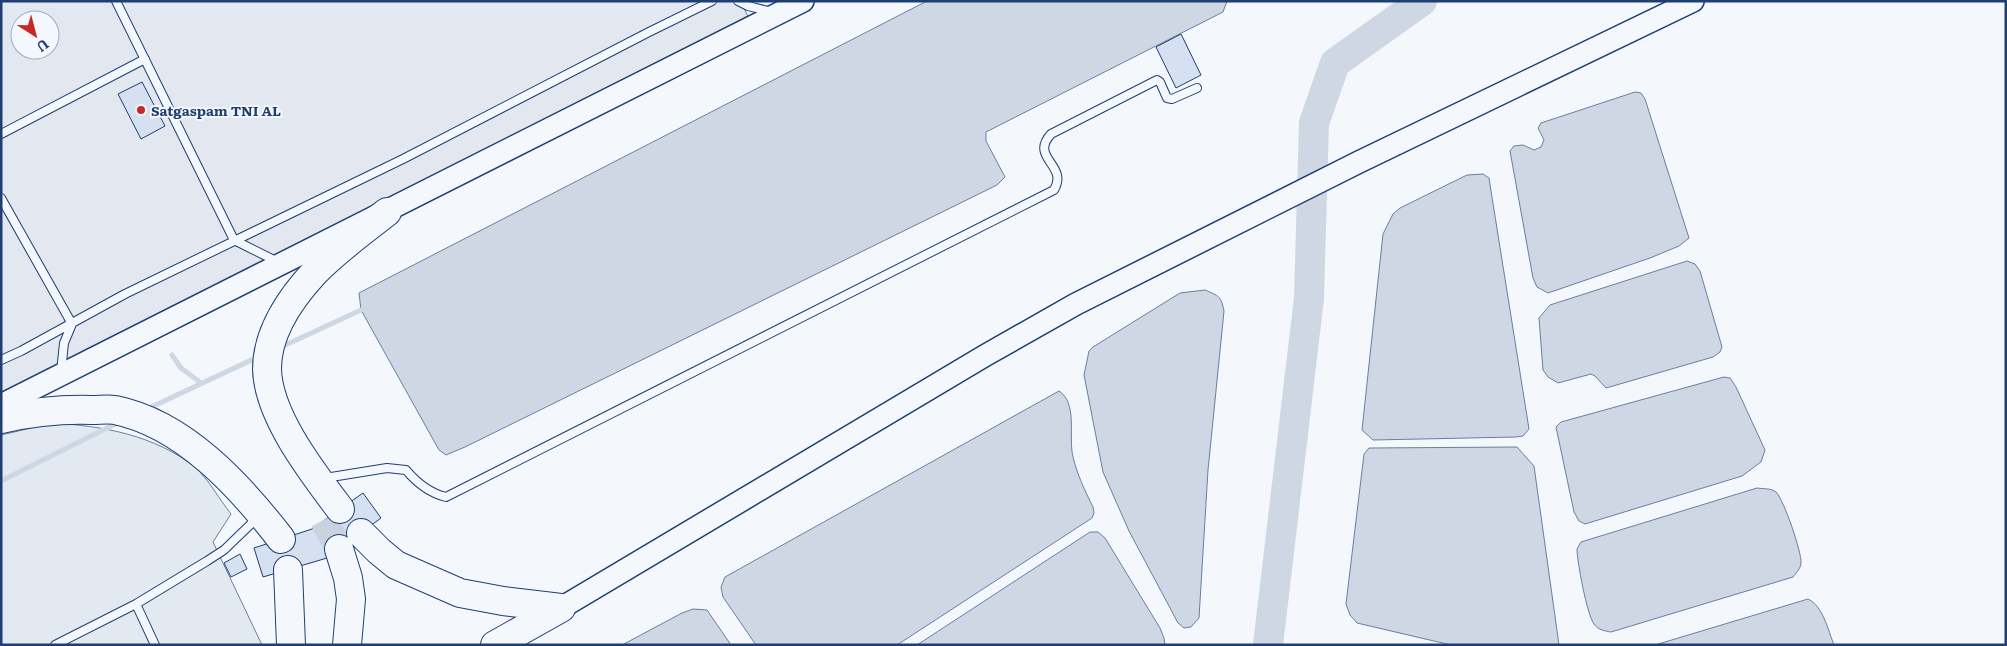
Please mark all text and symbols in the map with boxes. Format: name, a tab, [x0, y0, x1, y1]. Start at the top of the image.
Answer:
north arrow	[10, 10, 60, 60]
text: U	[33, 35, 54, 58]
place label: Satgaspam TNI AL	[151, 100, 281, 120]
marker: Satgaspam TNI AL	[135, 104, 147, 116]

